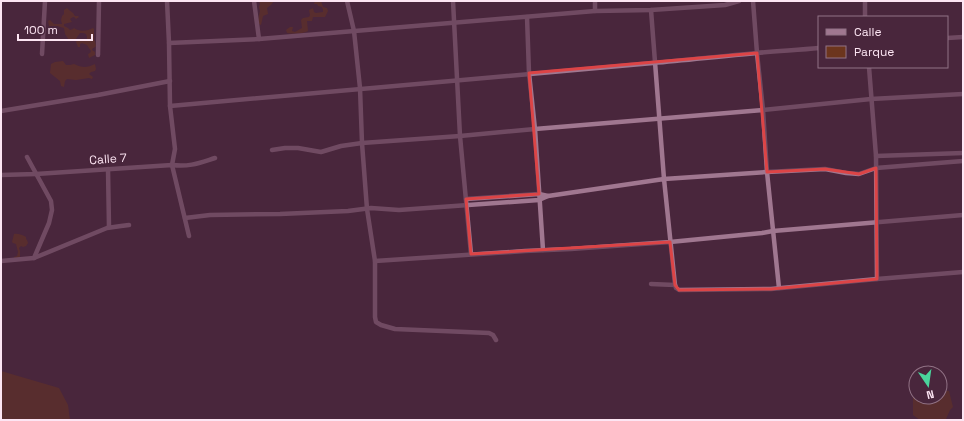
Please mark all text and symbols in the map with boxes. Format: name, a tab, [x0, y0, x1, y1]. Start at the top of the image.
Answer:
scale bar	[18, 16, 92, 42]
legend	[818, 16, 948, 68]
text: 100 m	[24, 22, 58, 38]
text: Calle	[854, 24, 882, 40]
text: Parque	[854, 44, 894, 60]
street label: Calle 7	[89, 150, 127, 168]
north arrow	[908, 365, 948, 405]
text: N	[925, 387, 935, 402]

